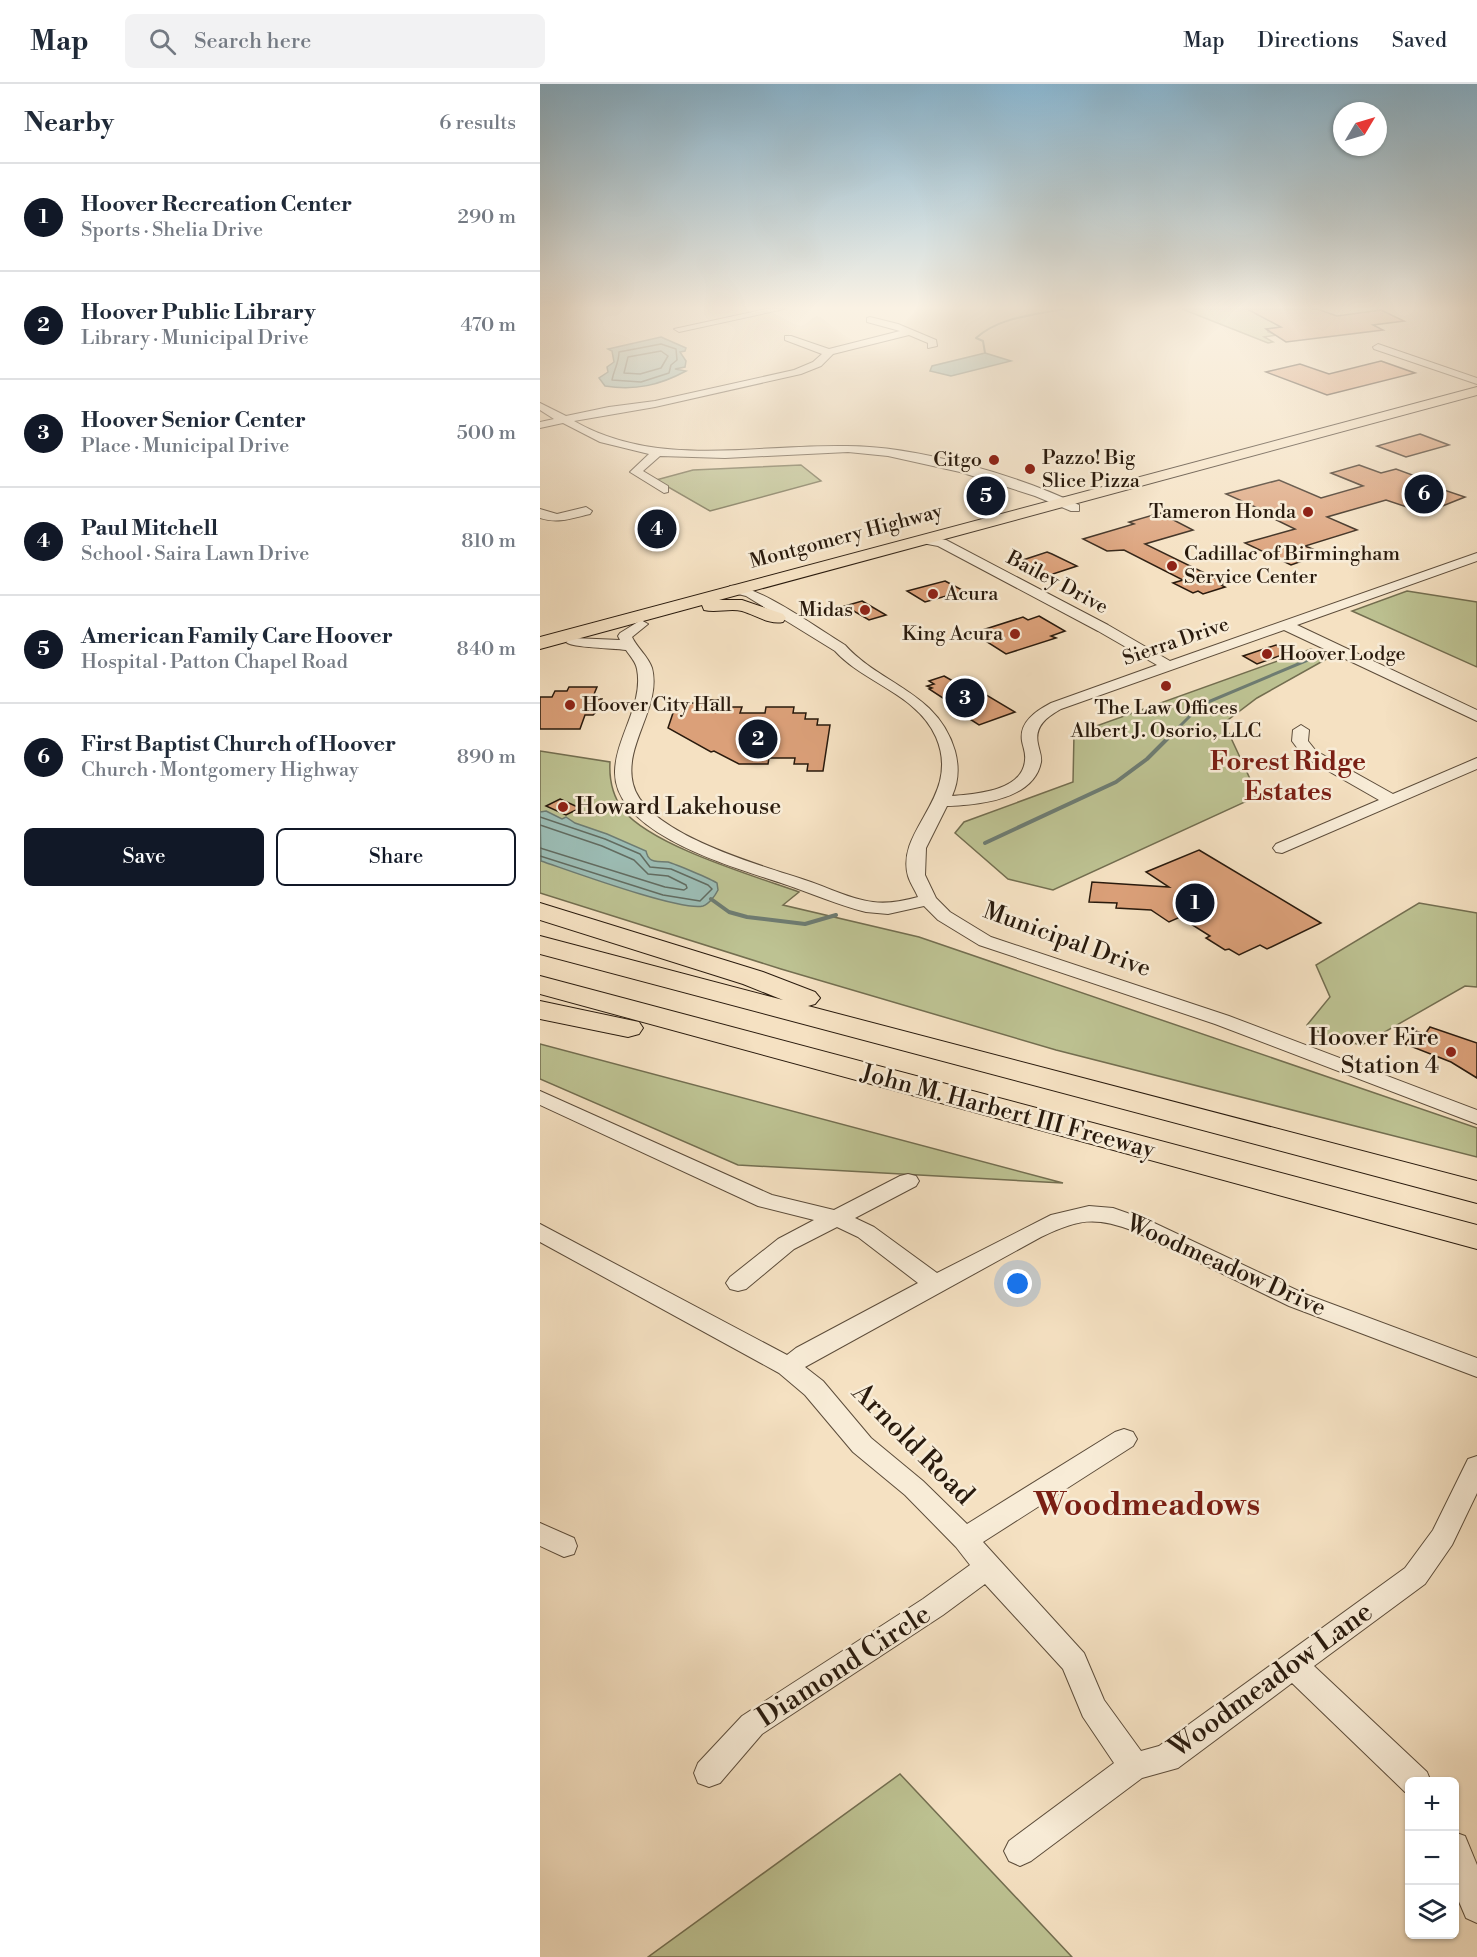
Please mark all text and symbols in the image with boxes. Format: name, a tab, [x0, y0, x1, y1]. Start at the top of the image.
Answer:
search box	[125, 14, 545, 68]
text: Map	[30, 24, 89, 59]
icon: search	[146, 25, 179, 58]
text: Search here	[194, 28, 311, 55]
text: Map	[1183, 28, 1225, 54]
text: Directions	[1258, 28, 1359, 54]
text: Saved	[1392, 28, 1447, 54]
north arrow	[1333, 102, 1387, 156]
text: Nearby	[24, 107, 114, 139]
text: 6 results	[439, 111, 516, 136]
text: Hoover Recreation Center	[81, 191, 352, 218]
text: 1	[39, 205, 48, 230]
text: 290 m	[458, 205, 516, 230]
text: Sports · Shelia Drive	[81, 218, 263, 243]
text: Hoover Public Library	[81, 299, 316, 326]
text: 2	[37, 313, 50, 338]
text: 470 m	[460, 313, 516, 338]
text: Library · Municipal Drive	[81, 326, 309, 351]
text: Hoover Senior Center	[81, 407, 306, 434]
text: 3	[37, 421, 50, 446]
text: 500 m	[457, 421, 516, 446]
text: Place · Municipal Drive	[81, 434, 289, 459]
place label: Pazzo! Big Slice Pizza	[1042, 446, 1141, 494]
place label: Citgo	[933, 448, 982, 473]
marker: Citgo	[987, 453, 1001, 467]
marker: Pazzo! Big Slice Pizza	[1023, 462, 1037, 476]
pin: 6	[1404, 472, 1444, 516]
pin: 5	[966, 474, 1006, 518]
street label: Montgomery Highway	[747, 499, 945, 575]
place label: Tameron Honda	[1149, 500, 1297, 525]
marker: Tameron Honda	[1301, 505, 1315, 519]
pin: 4	[638, 506, 676, 552]
text: Paul Mitchell	[81, 515, 218, 542]
text: 4	[37, 529, 50, 554]
text: 810 m	[461, 529, 516, 554]
text: School · Saira Lawn Drive	[81, 542, 309, 567]
place label: Cadillac of Birmingham Service Center	[1184, 542, 1400, 590]
street label: Bailey Drive	[1001, 545, 1112, 620]
marker: Cadillac of Birmingham Service Center	[1165, 559, 1179, 573]
place label: Acura	[944, 582, 999, 607]
marker: Acura	[926, 587, 940, 601]
place label: Midas	[798, 598, 853, 623]
marker: Midas	[858, 603, 872, 617]
street label: Sierra Drive	[1119, 612, 1233, 672]
place label: King Acura	[902, 622, 1004, 647]
text: American Family Care Hoover	[81, 623, 393, 650]
marker: King Acura	[1008, 627, 1022, 641]
text: 5	[37, 637, 50, 662]
text: 840 m	[457, 637, 516, 662]
place label: Hoover Lodge	[1279, 642, 1406, 667]
marker: Hoover Lodge	[1260, 647, 1274, 661]
text: Hospital · Patton Chapel Road	[81, 650, 348, 675]
pin: 3	[946, 676, 984, 720]
marker: The Law Offices Albert J. Osorio, LLC	[1159, 679, 1173, 693]
place label: Hoover City Hall	[582, 693, 732, 718]
place label: The Law Offices Albert J. Osorio, LLC	[1070, 696, 1261, 744]
marker: Hoover City Hall	[563, 698, 577, 712]
pin: 2	[738, 716, 778, 762]
text: First Baptist Church of Hoover	[81, 731, 396, 758]
text: 6	[37, 745, 50, 770]
text: 890 m	[457, 745, 516, 770]
district label: Forest Ridge Estates	[1210, 746, 1366, 808]
text: Church · Montgomery Highway	[81, 758, 359, 783]
place label: Howard Lakehouse	[575, 792, 781, 822]
marker: Howard Lakehouse	[556, 800, 570, 814]
button: Save	[24, 828, 264, 886]
button: Share	[276, 828, 516, 886]
pin: 1	[1176, 880, 1214, 926]
street label: Municipal Drive	[979, 896, 1155, 984]
place label: Hoover Fire Station 4	[1309, 1023, 1439, 1081]
marker: Hoover Fire Station 4	[1444, 1045, 1458, 1059]
street label: John M. Harbert III Freeway	[857, 1058, 1159, 1166]
street label: Woodmeadow Drive	[1121, 1208, 1330, 1323]
your location	[1003, 1269, 1032, 1298]
street label: Arnold Road	[844, 1375, 982, 1513]
district label: Woodmeadows	[1033, 1485, 1260, 1525]
street label: Woodmeadow Lane	[1161, 1594, 1380, 1766]
street label: Diamond Circle	[750, 1597, 938, 1735]
map controls	[1405, 1777, 1459, 1939]
button: +	[1405, 1777, 1459, 1831]
button: −	[1405, 1831, 1459, 1885]
button: layers	[1405, 1885, 1459, 1939]

